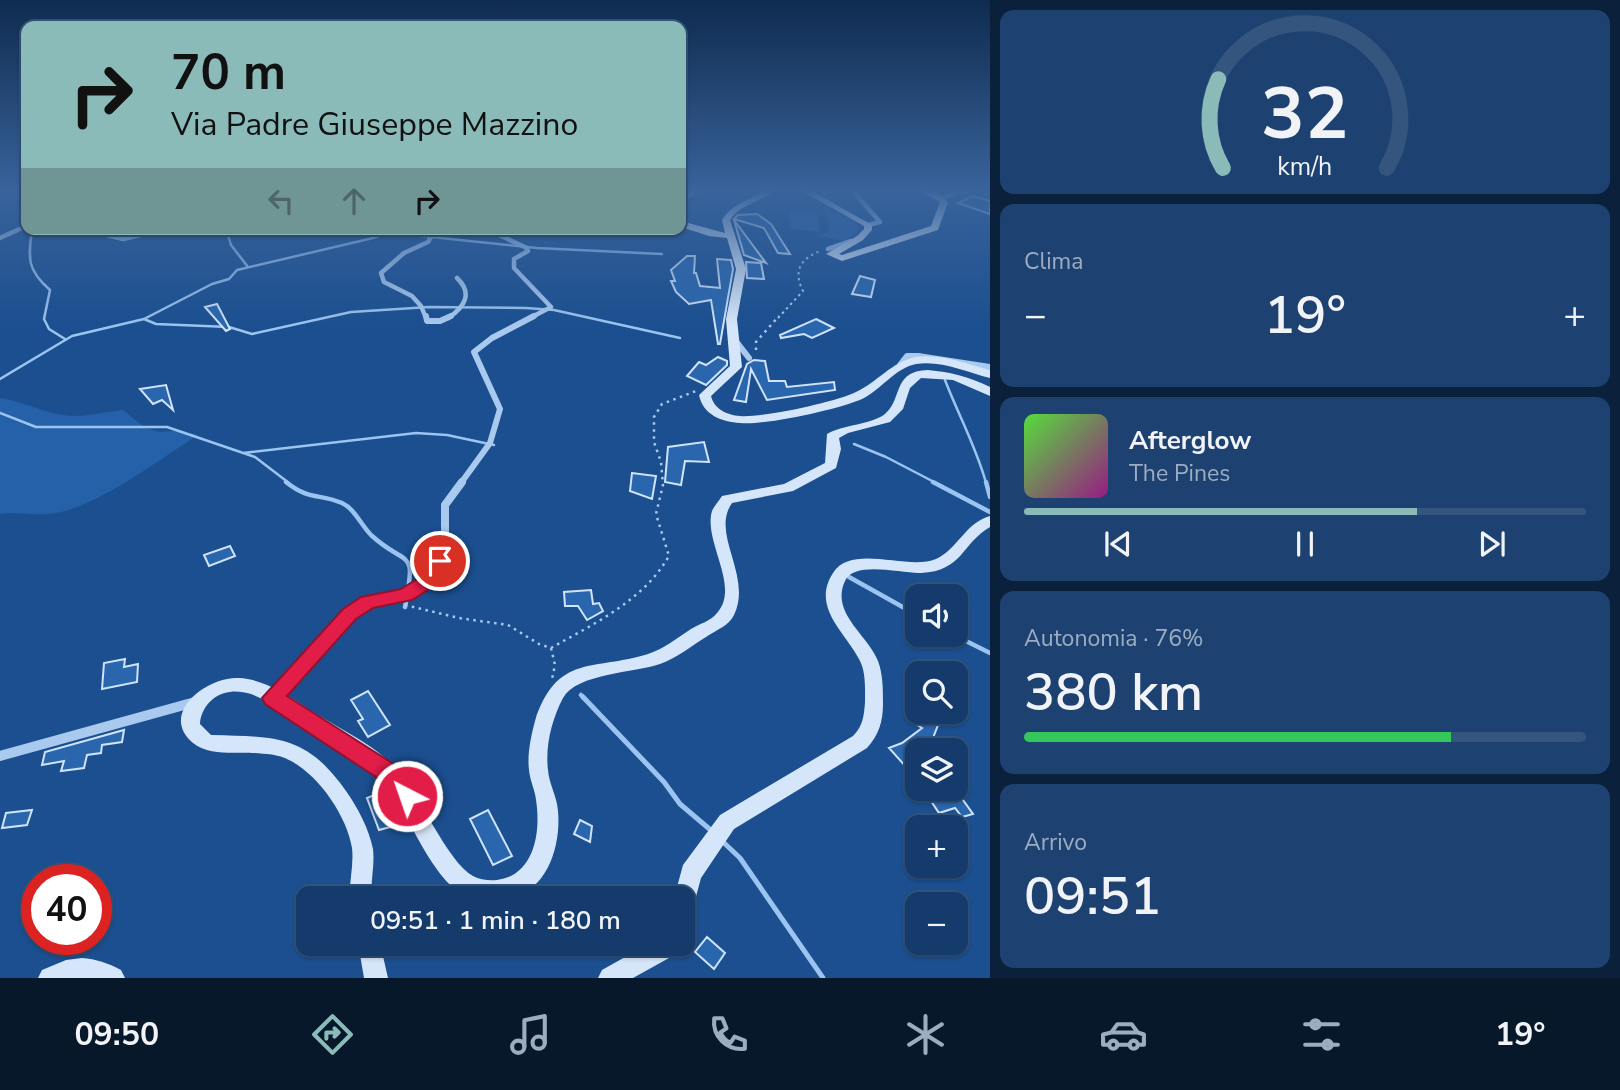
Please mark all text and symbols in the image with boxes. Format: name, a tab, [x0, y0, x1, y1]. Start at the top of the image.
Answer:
text: 70 m	[171, 39, 286, 106]
icon: right	[56, 49, 147, 140]
text: 32	[1261, 64, 1349, 164]
text: Via Padre Giuseppe Mazzino	[171, 103, 578, 146]
text: km/h	[1277, 150, 1333, 184]
icon: left	[262, 182, 300, 220]
icon: ahead	[335, 182, 373, 220]
icon: right	[408, 182, 446, 220]
text: Clima	[1024, 246, 1084, 277]
text: 19°	[1264, 280, 1346, 351]
text: −	[1024, 290, 1047, 341]
text: +	[1563, 290, 1586, 341]
text: Afterglow	[1129, 423, 1252, 458]
text: The Pines	[1129, 458, 1230, 489]
icon: previous	[1099, 525, 1137, 563]
icon: pause	[1286, 525, 1324, 563]
icon: next	[1473, 525, 1511, 563]
pin	[410, 531, 470, 591]
icon: arrive	[421, 542, 459, 580]
map controls	[905, 584, 968, 955]
button: sound	[905, 584, 968, 647]
text: Autonomia · 76%	[1024, 623, 1204, 654]
text: 380 km	[1024, 657, 1203, 728]
button: search	[905, 661, 968, 724]
button: layers	[905, 738, 968, 801]
position arrow	[370, 759, 444, 833]
button: +	[905, 815, 968, 878]
text: Arrivo	[1024, 827, 1087, 858]
text: 09:51	[1024, 861, 1161, 932]
speed limit sign: 40	[21, 864, 112, 955]
button: −	[905, 892, 968, 955]
text: 09:51 · 1 min · 180 m	[370, 903, 621, 938]
icon: directions	[308, 1010, 357, 1059]
icon: music	[506, 1010, 555, 1059]
icon: phone	[704, 1010, 753, 1059]
icon: climate	[901, 1010, 950, 1059]
icon: car	[1099, 1010, 1148, 1059]
icon: filters	[1297, 1010, 1346, 1059]
text: 09:50	[74, 1013, 159, 1056]
text: 19°	[1495, 1013, 1545, 1056]

